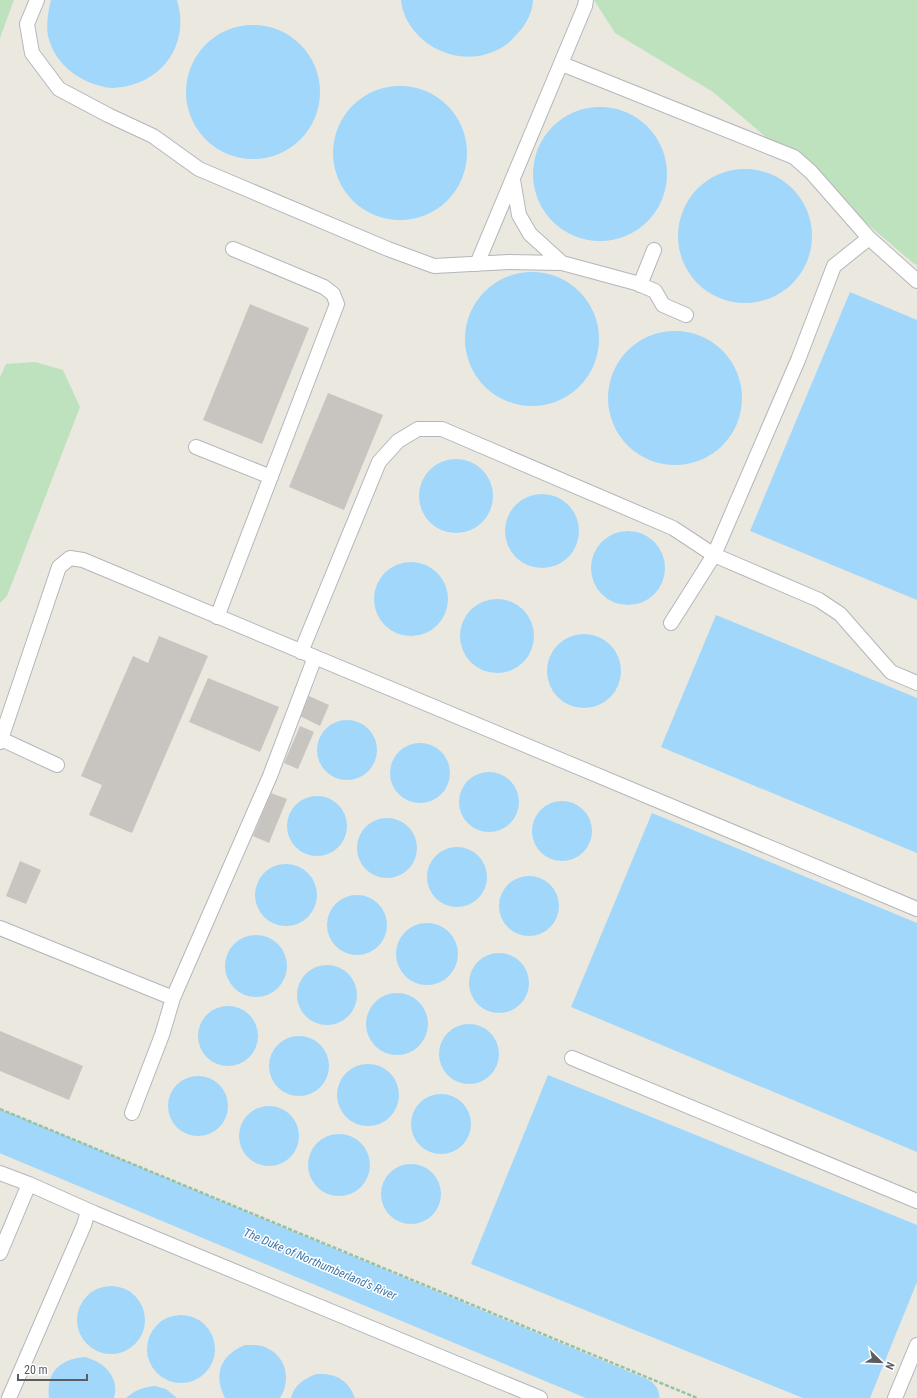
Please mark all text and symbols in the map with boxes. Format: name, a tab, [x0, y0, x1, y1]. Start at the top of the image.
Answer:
water label: The Duke of Northumberland's River	[241, 1225, 399, 1303]
north arrow	[861, 1342, 901, 1382]
scale bar	[18, 1356, 87, 1382]
text: N	[882, 1360, 897, 1372]
text: 20 m	[24, 1363, 48, 1377]

